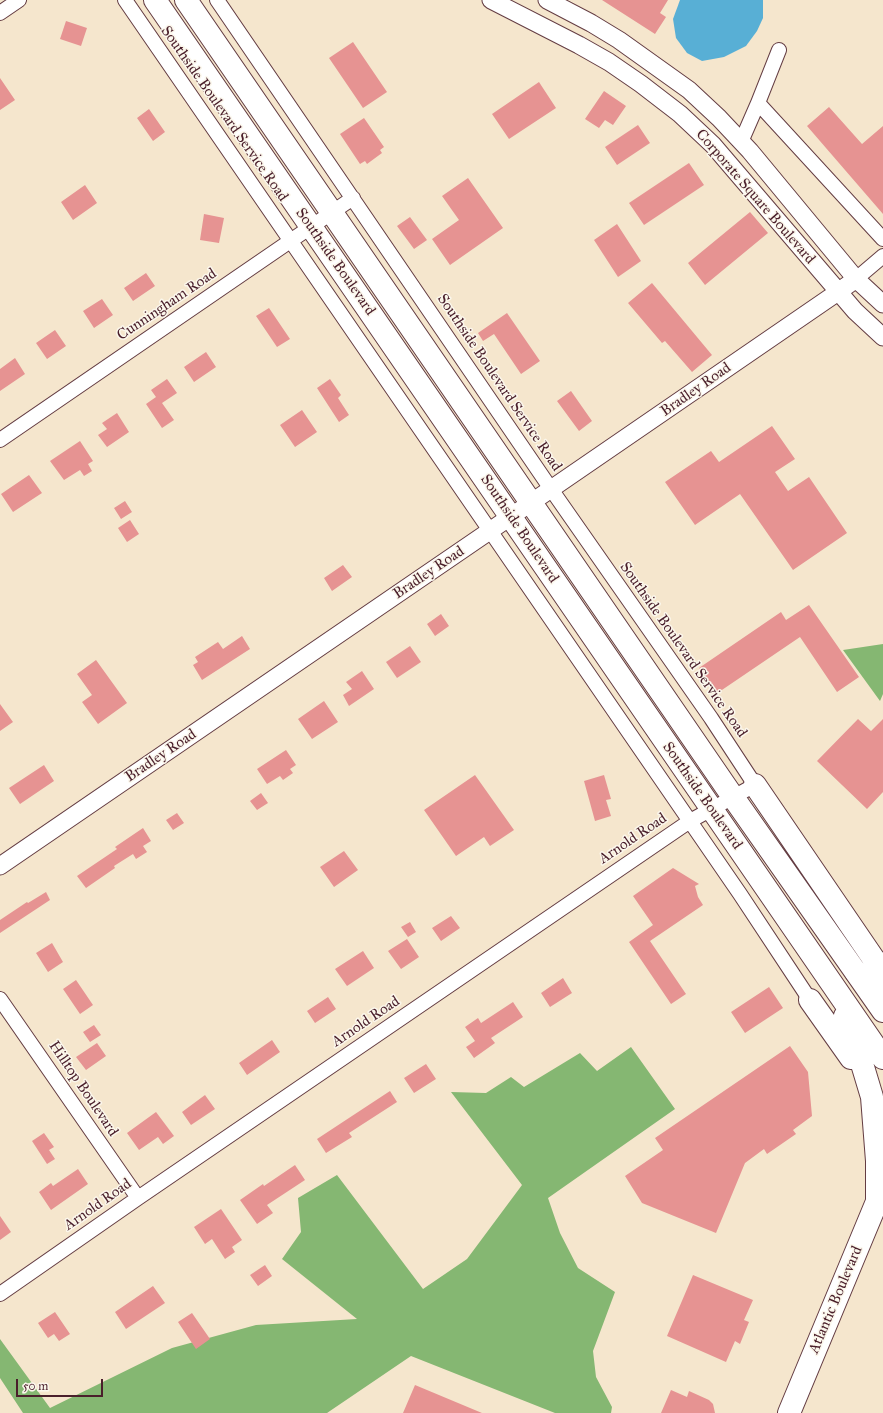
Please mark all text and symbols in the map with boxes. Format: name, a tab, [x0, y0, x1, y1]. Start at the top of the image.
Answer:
street label: Southside Boulevard Service Road	[156, 23, 292, 205]
street label: Corporate Square Boulevard	[692, 126, 818, 268]
street label: Southside Boulevard	[291, 205, 379, 319]
street label: Cunningham Road	[114, 265, 220, 345]
street label: Southside Boulevard Service Road	[433, 291, 565, 475]
street label: Bradley Road	[657, 359, 735, 421]
street label: Southside Boulevard	[476, 471, 562, 587]
street label: Bradley Road	[390, 543, 468, 603]
street label: Southside Boulevard Service Road	[615, 559, 751, 741]
street label: Bradley Road	[122, 726, 200, 786]
street label: Southside Boulevard	[658, 739, 746, 853]
street label: Arnold Road	[596, 810, 670, 868]
street label: Arnold Road	[329, 993, 403, 1051]
street label: Hilltop Boulevard	[44, 1038, 122, 1140]
street label: Arnold Road	[61, 1175, 135, 1235]
street label: Atlantic Boulevard	[805, 1244, 867, 1356]
scale bar	[18, 1371, 105, 1397]
text: 50 m	[23, 1379, 48, 1393]

